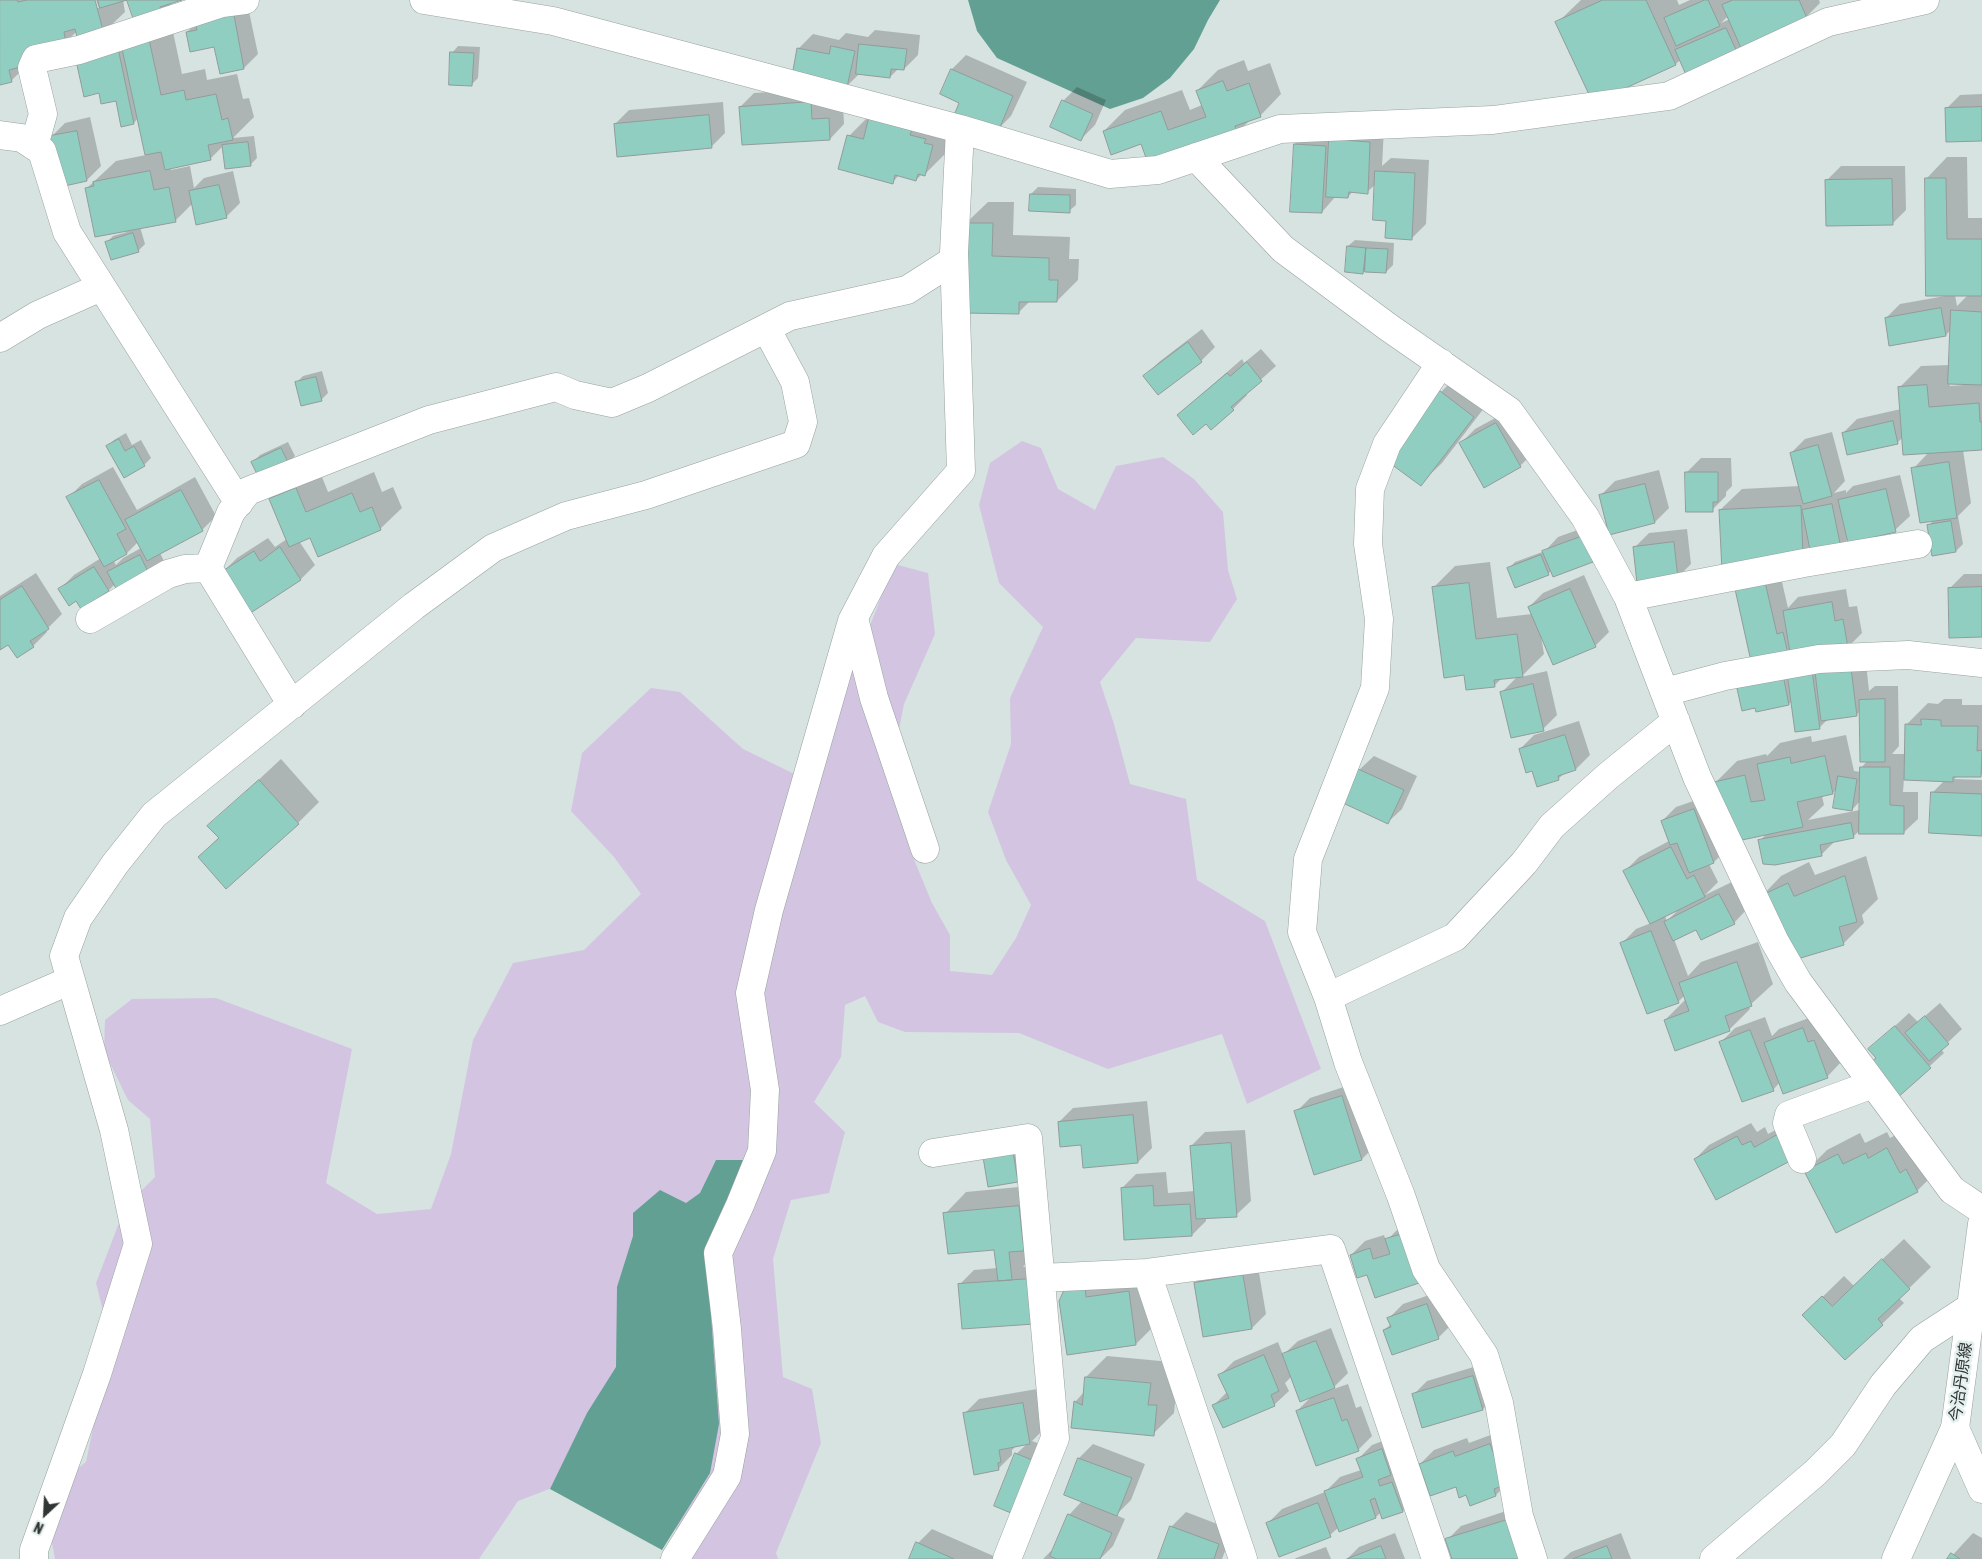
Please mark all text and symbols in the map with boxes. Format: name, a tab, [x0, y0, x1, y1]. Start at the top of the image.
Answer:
street label: 今治丹原線	[1946, 1341, 1976, 1423]
north arrow	[20, 1489, 70, 1539]
text: N	[32, 1519, 46, 1537]

